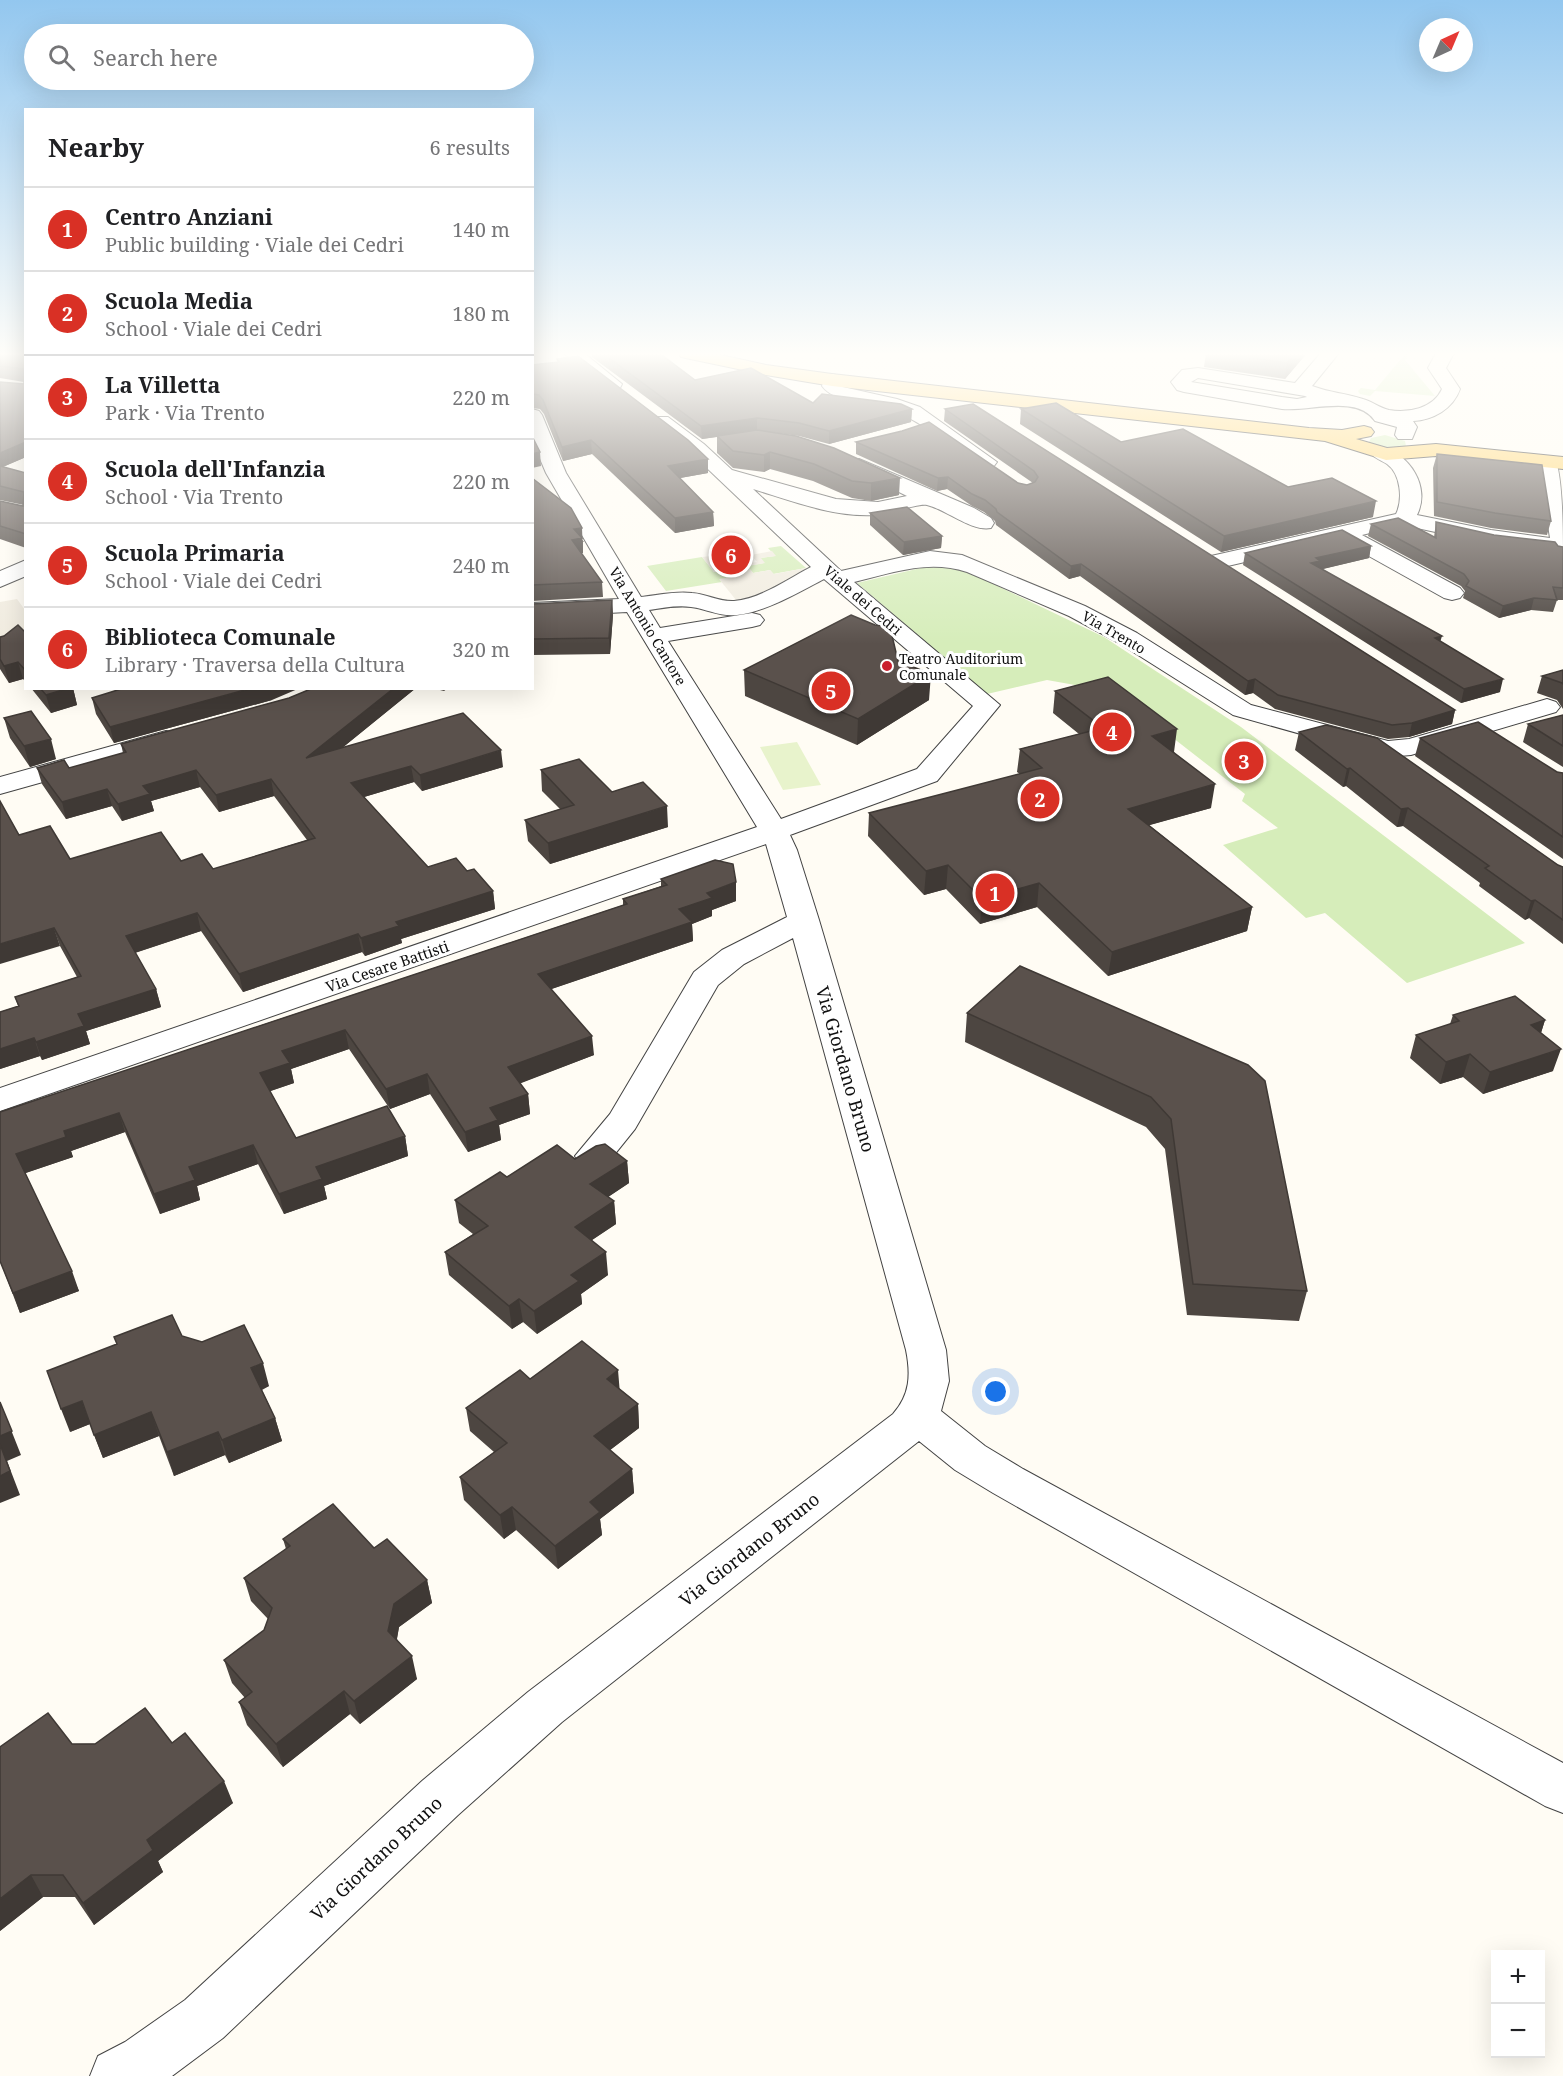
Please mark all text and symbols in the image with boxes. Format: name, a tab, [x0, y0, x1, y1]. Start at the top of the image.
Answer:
north arrow	[1419, 18, 1473, 72]
search box	[24, 24, 534, 90]
icon: search	[45, 41, 78, 74]
text: Search here	[93, 42, 218, 72]
text: Nearby	[48, 129, 144, 165]
text: 6 results	[430, 134, 510, 161]
text: Centro Anziani	[105, 201, 273, 231]
text: 1	[62, 216, 73, 243]
text: 140 m	[452, 216, 510, 243]
text: Public building · Viale dei Cedri	[105, 231, 404, 258]
text: Scuola Media	[105, 285, 253, 315]
text: 2	[62, 300, 73, 327]
text: 180 m	[452, 300, 510, 327]
text: School · Viale dei Cedri	[105, 315, 322, 342]
text: La Villetta	[105, 369, 221, 399]
text: 3	[62, 384, 73, 411]
text: 220 m	[452, 384, 510, 411]
text: Park · Via Trento	[105, 399, 265, 426]
text: Scuola dell'Infanzia	[105, 453, 326, 483]
text: 4	[62, 468, 73, 495]
text: 220 m	[452, 468, 510, 495]
text: School · Via Trento	[105, 483, 283, 510]
pin: 6	[712, 532, 750, 578]
text: Scuola Primaria	[105, 537, 285, 567]
text: 5	[62, 552, 73, 579]
text: 240 m	[452, 552, 510, 579]
street label: Viale dei Cedri	[820, 561, 906, 639]
street label: Via Antonio Cantore	[605, 563, 691, 689]
text: School · Viale dei Cedri	[105, 567, 322, 594]
street label: Via Trento	[1079, 606, 1149, 658]
text: Biblioteca Comunale	[105, 621, 336, 651]
text: 6	[62, 636, 73, 663]
text: 320 m	[452, 636, 510, 663]
place label: Teatro Auditorium Comunale	[899, 649, 1023, 684]
text: Library · Traversa della Cultura	[105, 651, 405, 678]
marker: Teatro Auditorium Comunale	[880, 659, 894, 673]
pin: 5	[812, 668, 850, 714]
pin: 4	[1092, 710, 1132, 754]
pin: 3	[1224, 738, 1264, 783]
pin: 2	[1020, 776, 1060, 822]
pin: 1	[976, 870, 1014, 916]
street label: Via Cesare Battisti	[323, 935, 452, 996]
street label: Via Giordano Bruno	[811, 983, 881, 1155]
your location	[981, 1377, 1010, 1406]
street label: Via Giordano Bruno	[674, 1487, 824, 1611]
street label: Via Giordano Bruno	[305, 1791, 447, 1925]
map controls	[1491, 1950, 1545, 2058]
button: +	[1491, 1950, 1545, 2004]
button: −	[1491, 2004, 1545, 2058]

